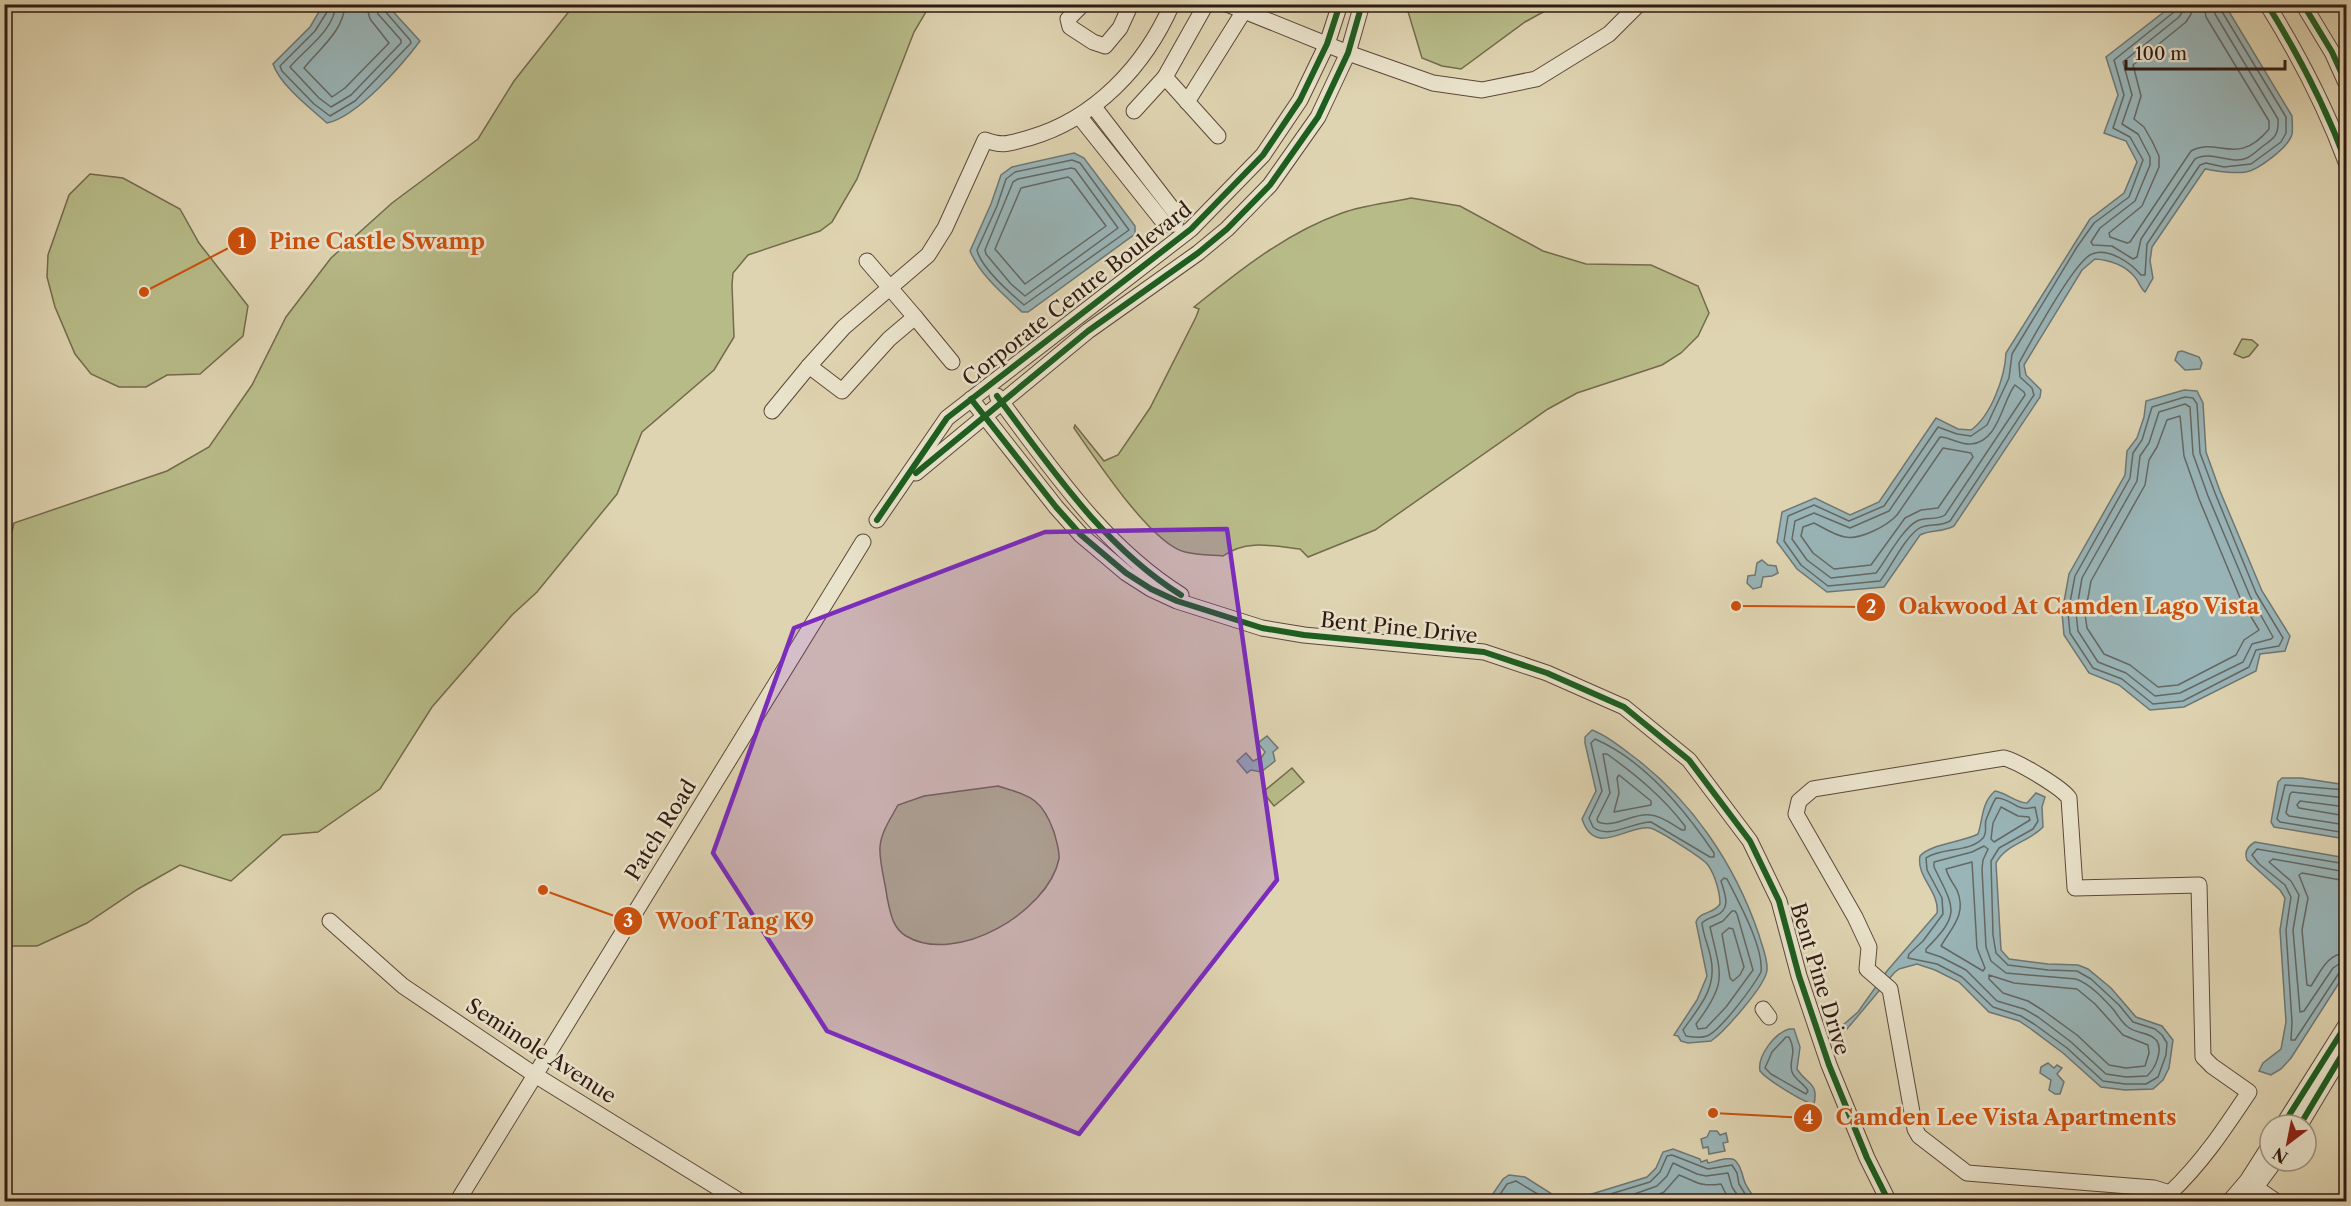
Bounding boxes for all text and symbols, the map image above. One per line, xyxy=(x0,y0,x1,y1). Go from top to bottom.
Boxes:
scale bar xyxy=(2126,33,2285,71)
text: 100 m xyxy=(2135,43,2187,65)
street label: Corporate Centre Boulevard xyxy=(957,196,1196,391)
callout: Pine Castle Swamp xyxy=(227,221,497,261)
text: Pine Castle Swamp xyxy=(269,228,485,255)
text: 1 xyxy=(238,231,246,253)
callout: Oakwood At Camden Lago Vista xyxy=(1856,587,2273,627)
text: Oakwood At Camden Lago Vista xyxy=(1898,593,2260,620)
text: 2 xyxy=(1866,596,1876,618)
street label: Bent Pine Drive xyxy=(1319,607,1479,648)
street label: Patch Road xyxy=(620,775,701,885)
street label: Bent Pine Drive xyxy=(1785,900,1856,1058)
callout: Woof Tang K9 xyxy=(613,901,826,941)
text: Woof Tang K9 xyxy=(655,908,814,935)
text: 3 xyxy=(623,910,633,932)
street label: Seminole Avenue xyxy=(462,993,621,1108)
callout: Camden Lee Vista Apartments xyxy=(1793,1098,2189,1138)
text: Camden Lee Vista Apartments xyxy=(1836,1104,2176,1131)
text: 4 xyxy=(1803,1107,1813,1129)
north arrow xyxy=(2258,1113,2318,1173)
text: N xyxy=(2269,1144,2291,1168)

